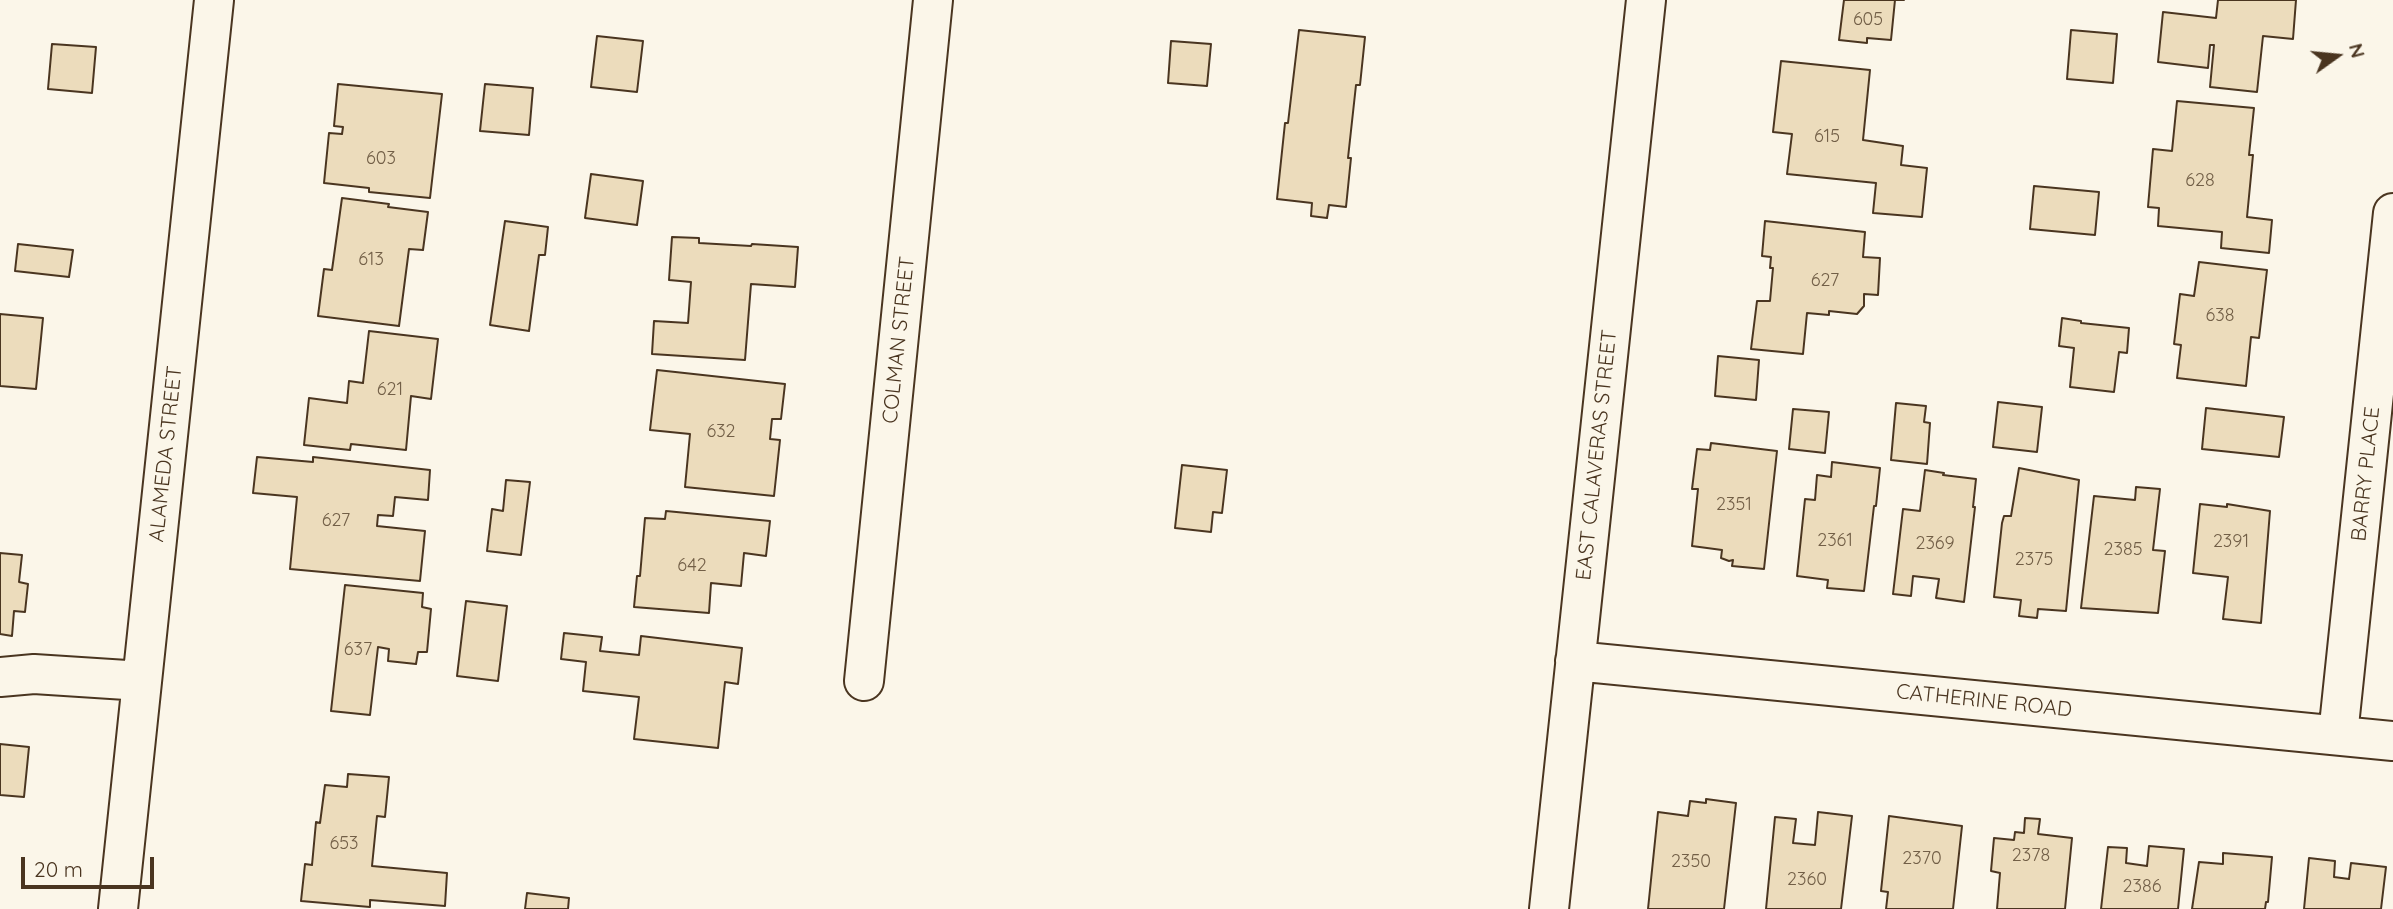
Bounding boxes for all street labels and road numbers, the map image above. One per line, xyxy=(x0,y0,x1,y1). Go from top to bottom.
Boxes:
street label: COLMAN STREET xyxy=(878,255,920,425)
street label: EAST CALAVERAS STREET xyxy=(1571,328,1623,582)
street label: ALAMEDA STREET xyxy=(144,365,188,543)
street label: BARRY PLACE xyxy=(2346,405,2386,543)
street label: CATHERINE ROAD xyxy=(1895,679,2073,723)

